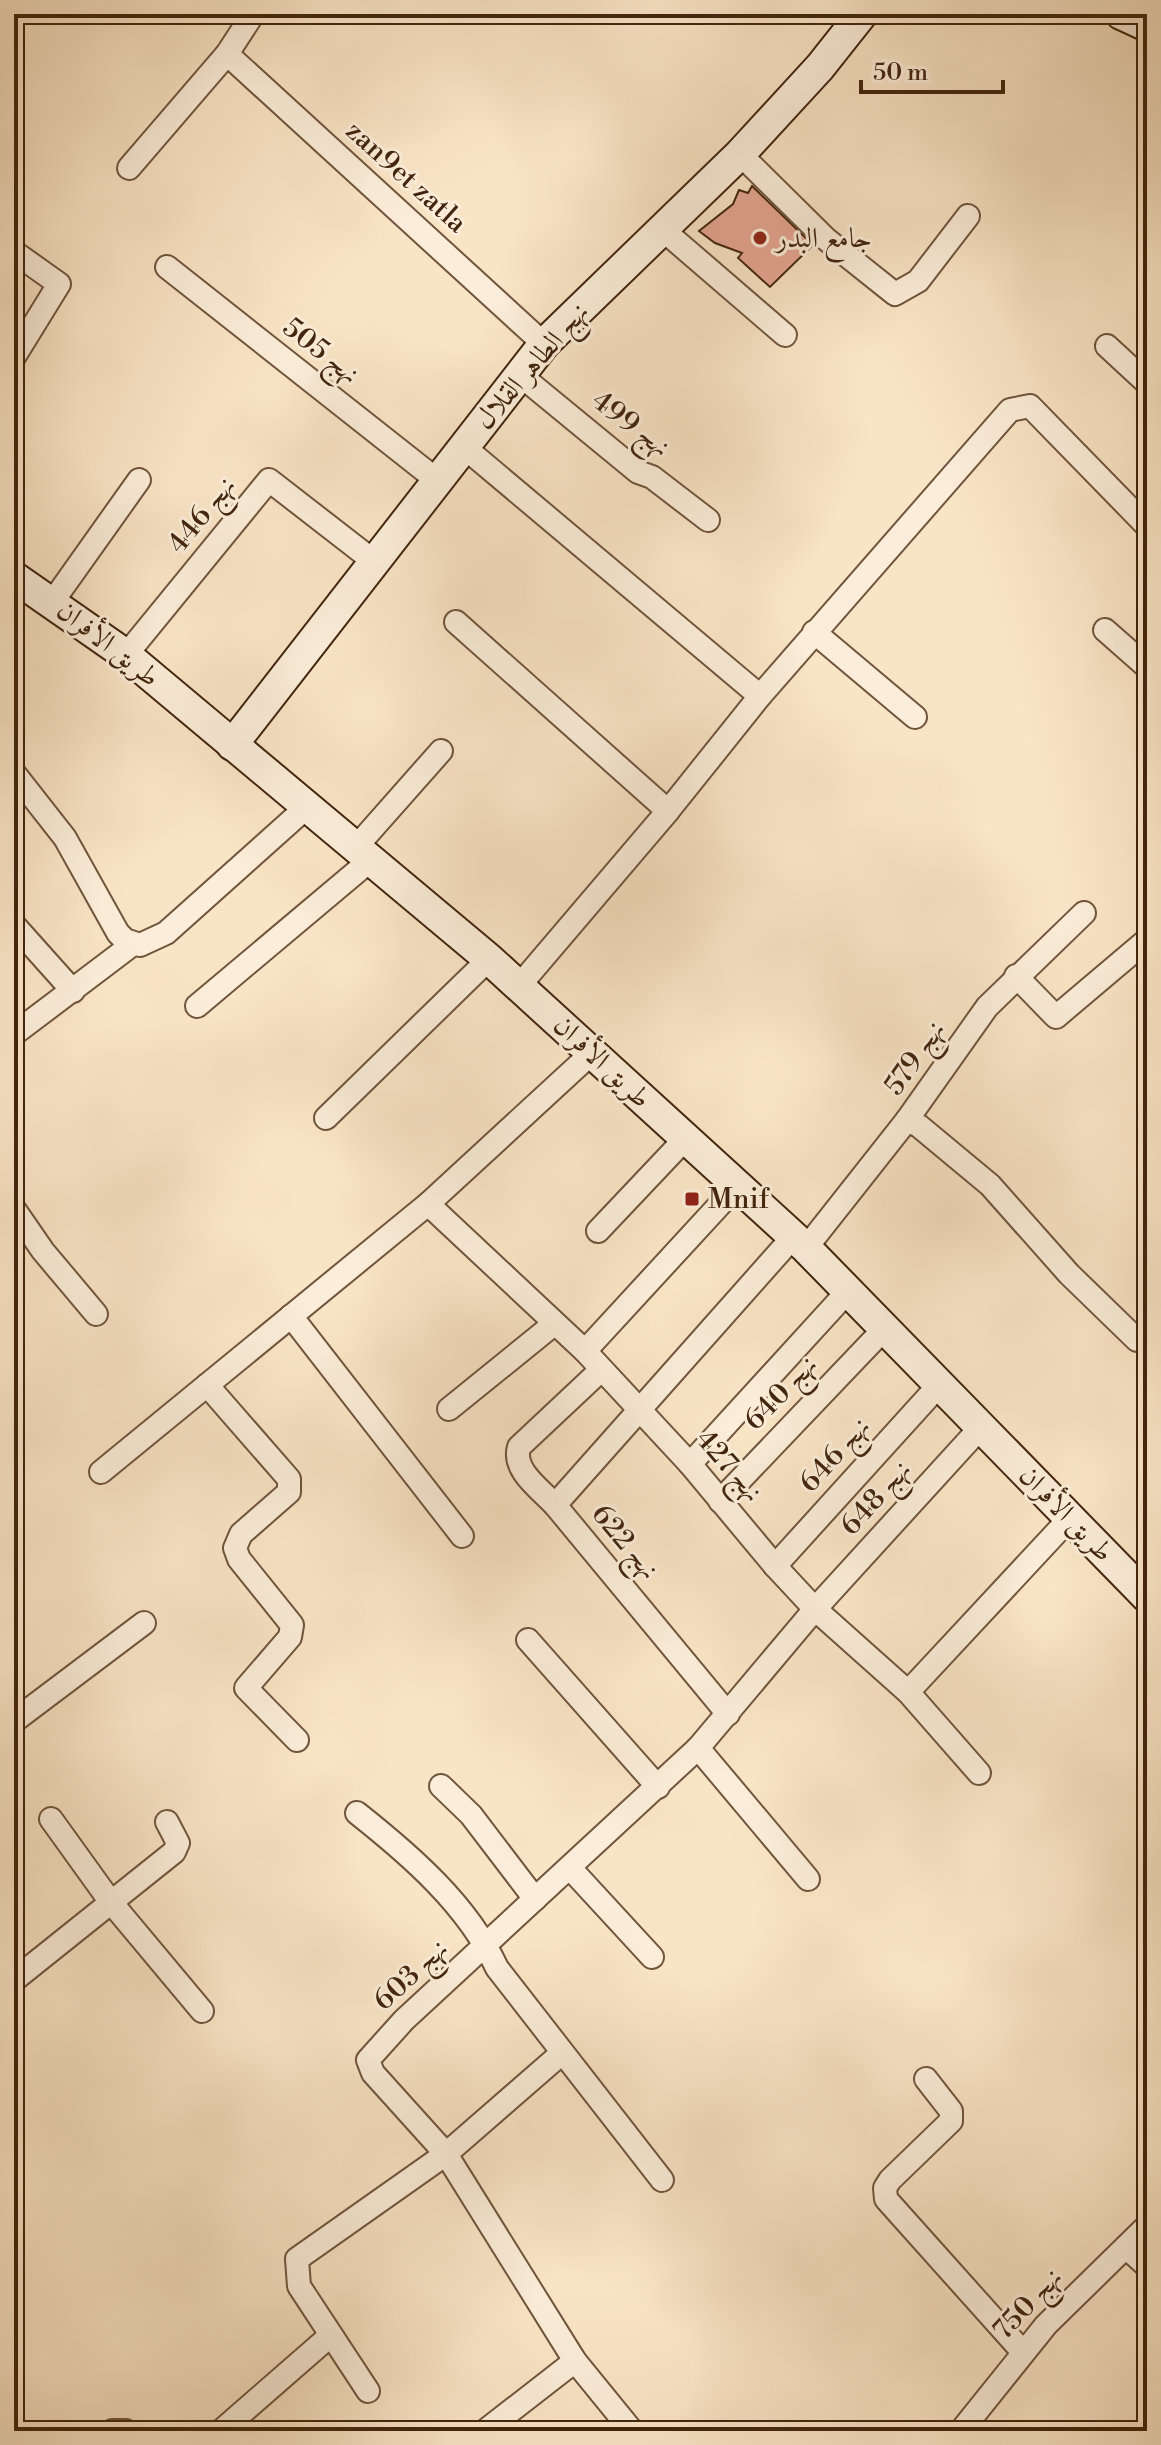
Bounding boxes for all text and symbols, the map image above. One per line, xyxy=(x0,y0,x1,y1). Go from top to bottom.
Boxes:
scale bar xyxy=(861,44,1003,94)
text: 50 m xyxy=(873,58,928,88)
street label: zan9et zatla xyxy=(338,113,475,241)
place label: جامع البدر xyxy=(773,221,872,263)
marker: جامع البدر xyxy=(751,229,769,247)
street label: نهج الطاهر القلال xyxy=(467,295,601,441)
street label: نهج 505 xyxy=(272,310,366,397)
street label: نهج 499 xyxy=(581,383,677,470)
street label: نهج 446 xyxy=(160,469,248,565)
street label: طريق الأفران xyxy=(50,591,168,695)
street label: طريق الأفران xyxy=(546,1006,660,1116)
street label: نهج 579 xyxy=(877,1014,958,1106)
place label: Mnif xyxy=(708,1182,771,1217)
marker: Mnif xyxy=(683,1190,701,1208)
street label: نهج 640 xyxy=(737,1348,830,1442)
street label: نهج 646 xyxy=(792,1410,882,1504)
street label: نهج 427 xyxy=(683,1422,770,1514)
street label: نهج 648 xyxy=(833,1453,924,1547)
street label: طريق الأفران xyxy=(1011,1457,1122,1570)
street label: نهج 622 xyxy=(579,1497,667,1591)
street label: نهج 603 xyxy=(366,1932,460,2023)
street label: نهج 750 xyxy=(986,2261,1075,2352)

